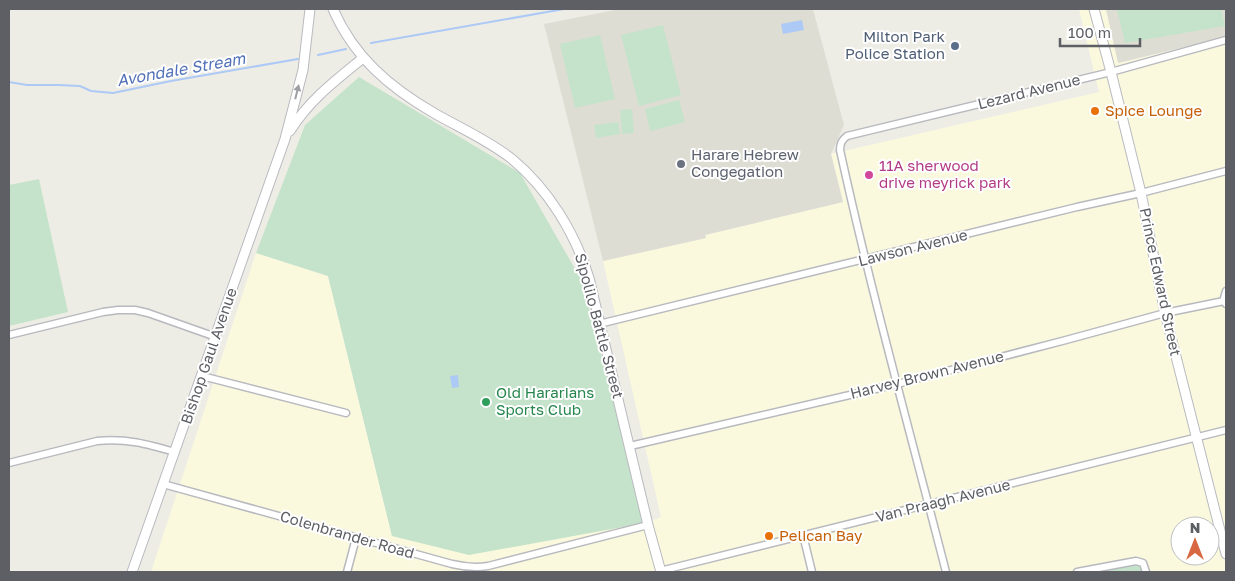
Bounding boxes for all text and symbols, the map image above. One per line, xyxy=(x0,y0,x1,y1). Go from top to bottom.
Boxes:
scale bar xyxy=(1060,15,1140,47)
text: 100 m xyxy=(1068,23,1111,41)
place label: Milton Park Police Station xyxy=(845,27,946,62)
marker: Milton Park Police Station xyxy=(949,40,961,52)
water label: Avondale Stream xyxy=(115,48,247,90)
street label: Lezard Avenue xyxy=(976,70,1082,112)
one-way arrow xyxy=(293,85,301,100)
place label: Spice Lounge xyxy=(1105,101,1202,119)
marker: Spice Lounge xyxy=(1089,105,1101,117)
place label: Harare Hebrew Congegation xyxy=(691,145,799,180)
place label: 11A sherwood drive meyrick park xyxy=(879,156,1012,191)
marker: Harare Hebrew Congegation xyxy=(675,158,687,170)
marker: 11A sherwood drive meyrick park xyxy=(863,169,875,181)
street label: Prince Edward Street xyxy=(1136,206,1185,358)
street label: Lawson Avenue xyxy=(856,225,970,269)
street label: Sipolilo Battle Street xyxy=(572,251,628,400)
street label: Bishop Gaul Avenue xyxy=(176,285,240,426)
street label: Harvey Brown Avenue xyxy=(848,346,1006,402)
place label: Old Hararians Sports Club xyxy=(496,383,594,418)
marker: Old Hararians Sports Club xyxy=(480,396,492,408)
street label: Van Praagh Avenue xyxy=(874,475,1012,525)
street label: Colenbrander Road xyxy=(278,506,416,562)
north arrow xyxy=(1170,516,1220,566)
text: N xyxy=(1190,519,1200,536)
place label: Pelican Bay xyxy=(779,526,863,544)
marker: Pelican Bay xyxy=(763,530,775,542)

